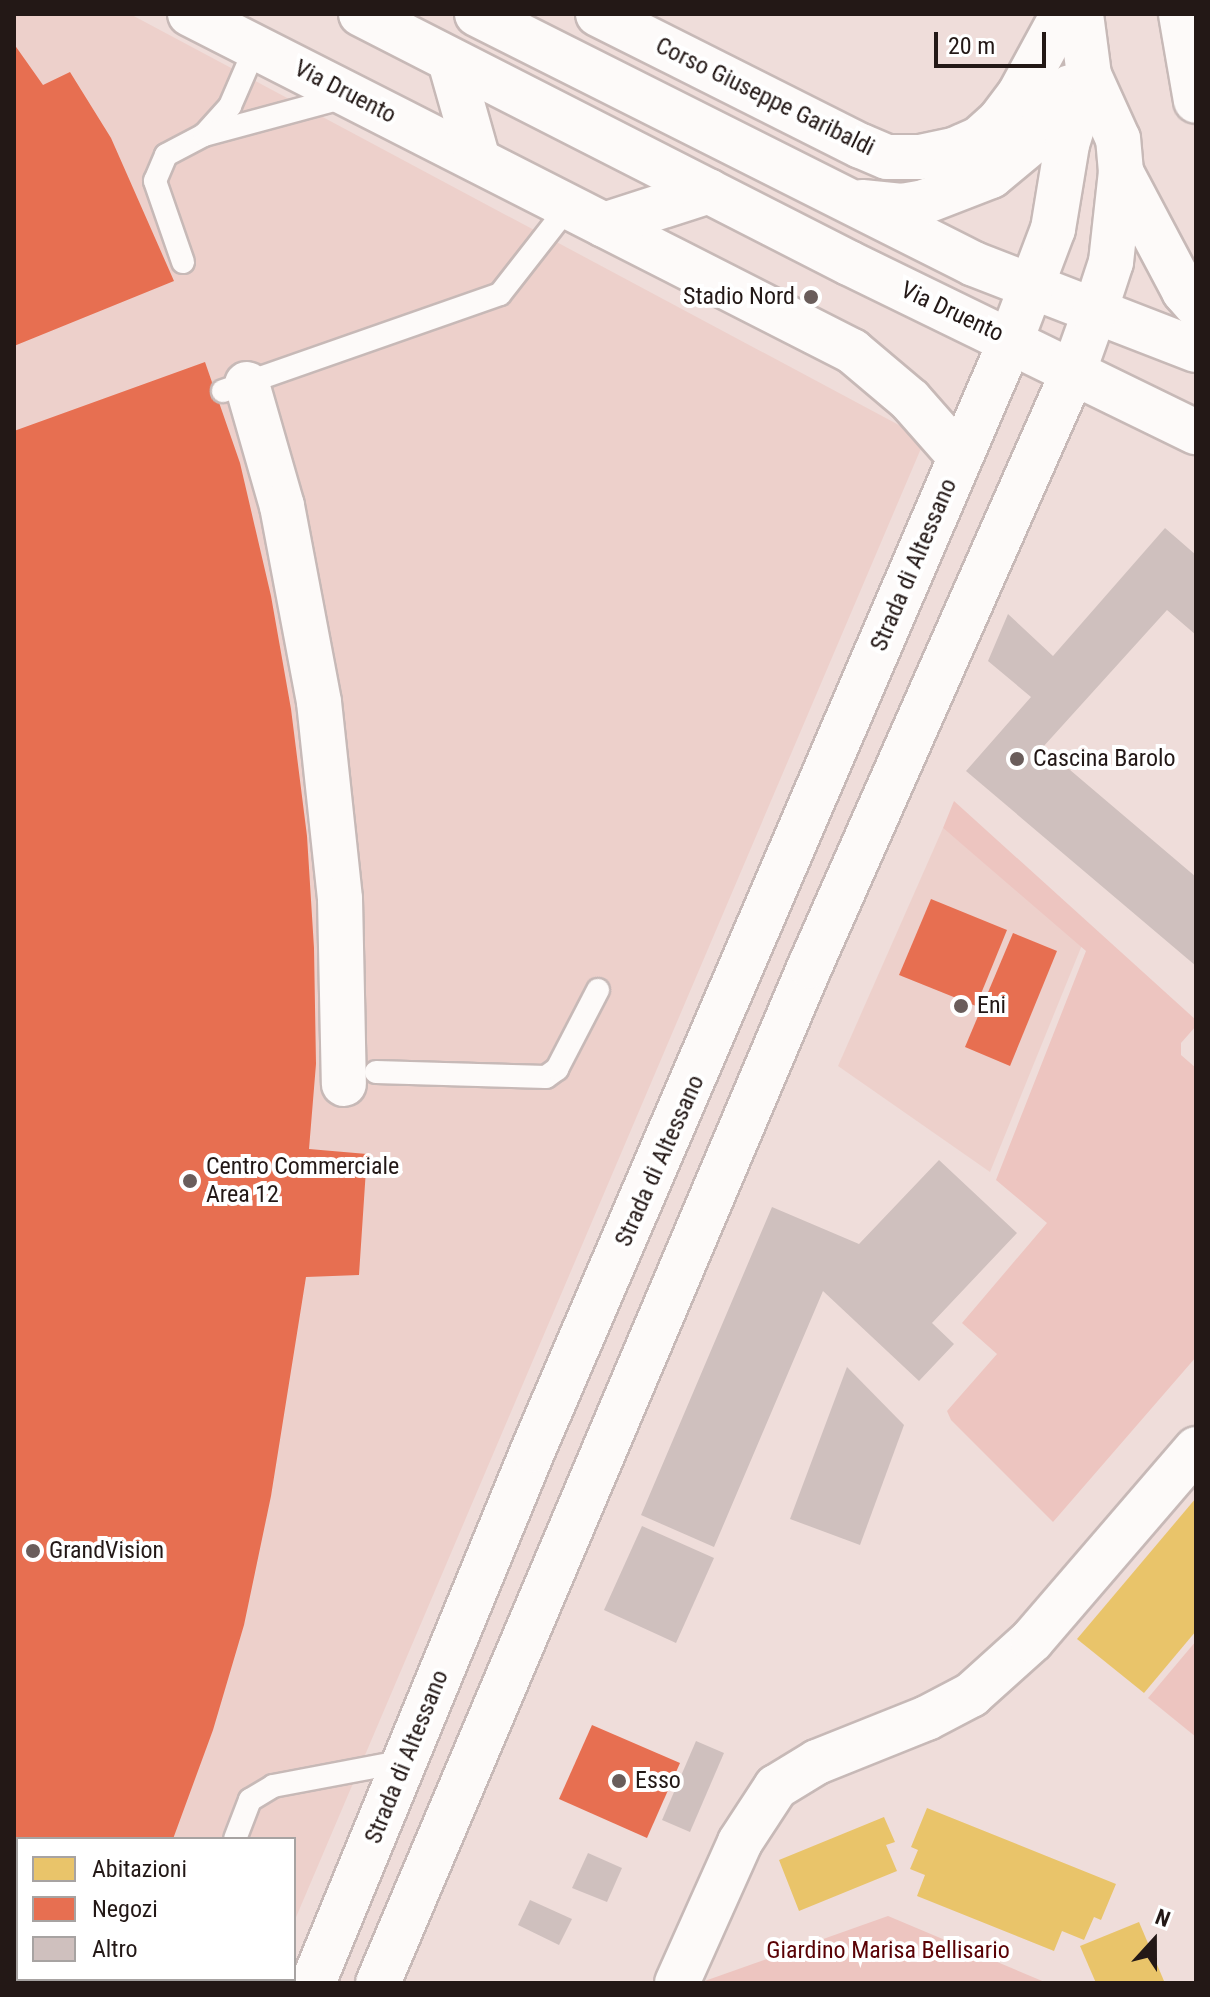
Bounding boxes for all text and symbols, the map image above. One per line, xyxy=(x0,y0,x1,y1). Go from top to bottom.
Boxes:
scale bar xyxy=(938,16,1050,66)
street label: Corso Giuseppe Garibaldi xyxy=(651,31,879,163)
text: 20 m xyxy=(948,32,995,60)
street label: Via Druento xyxy=(289,54,401,130)
street label: Via Druento xyxy=(896,276,1008,348)
place label: Stadio Nord xyxy=(683,283,795,311)
marker: Stadio Nord xyxy=(802,288,820,306)
street label: Strada di Altessano xyxy=(865,474,963,656)
place label: Cascina Barolo xyxy=(1033,745,1176,773)
marker: Cascina Barolo xyxy=(1008,750,1026,768)
place label: Eni xyxy=(977,992,1006,1020)
marker: Eni xyxy=(952,997,970,1015)
street label: Strada di Altessano xyxy=(609,1071,711,1251)
place label: Centro Commerciale Area 12 xyxy=(206,1153,399,1209)
marker: Centro Commerciale Area 12 xyxy=(181,1172,199,1190)
place label: GrandVision xyxy=(49,1537,164,1565)
marker: GrandVision xyxy=(24,1542,42,1560)
street label: Strada di Altessano xyxy=(359,1666,455,1848)
place label: Esso xyxy=(635,1767,681,1795)
marker: Esso xyxy=(610,1772,628,1790)
legend xyxy=(16,1837,296,1981)
text: Abitazioni xyxy=(92,1855,187,1883)
text: Negozi xyxy=(92,1895,158,1923)
north arrow xyxy=(1114,1901,1194,1981)
text: N xyxy=(1152,1904,1174,1932)
text: Altro xyxy=(92,1935,138,1963)
park label: Giardino Marisa Bellisario xyxy=(766,1937,1010,1965)

